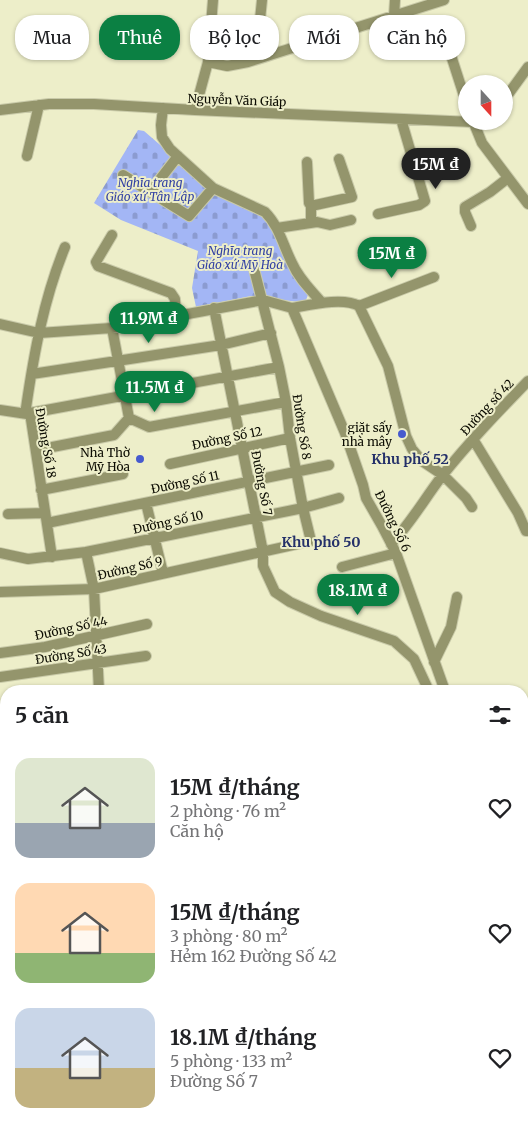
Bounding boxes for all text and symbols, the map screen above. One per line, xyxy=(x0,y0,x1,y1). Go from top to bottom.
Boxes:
chip: Mua xyxy=(15,15,89,60)
chip: Thuê xyxy=(99,15,180,60)
chip: Bộ lọc xyxy=(190,15,279,60)
chip: Mới xyxy=(289,15,359,60)
chip: Căn hộ xyxy=(369,15,465,60)
north arrow xyxy=(458,75,512,130)
map controls xyxy=(458,75,513,130)
street label: Nguyễn Văn Giáp xyxy=(187,91,287,109)
pin: 15M ₫ xyxy=(401,148,471,190)
text: 15M ₫ xyxy=(413,154,459,174)
park label: Nghĩa trang Giáo xứ Tân Lập xyxy=(106,175,194,204)
pin: 15M ₫ xyxy=(357,236,427,279)
park label: Nghĩa trang Giáo xứ Mỹ Hoà xyxy=(197,243,283,272)
text: 15M ₫ xyxy=(369,243,415,263)
pin: 11.9M ₫ xyxy=(103,302,195,344)
text: 11.9M ₫ xyxy=(120,308,178,328)
pin: 11.5M ₫ xyxy=(109,370,201,413)
street label: Đường số 42 xyxy=(457,376,517,438)
text: 11.5M ₫ xyxy=(126,377,184,397)
street label: Đường Số 8 xyxy=(289,393,315,461)
street label: Đường Số 18 xyxy=(32,407,60,479)
place label: giặt sấy nhà mây xyxy=(342,420,392,449)
street label: Đường Số 12 xyxy=(191,423,263,453)
marker: giặt sấy nhà mây xyxy=(396,428,408,440)
place label: Nhà Thờ Mỹ Hòa xyxy=(80,445,131,474)
street label: Đường Số 7 xyxy=(248,449,276,517)
district label: Khu phố 52 xyxy=(371,450,449,468)
marker: Nhà Thờ Mỹ Hòa xyxy=(134,453,146,465)
street label: Đường Số 11 xyxy=(149,467,221,497)
street label: Đường Số 6 xyxy=(372,488,414,554)
street label: Đường Số 10 xyxy=(131,507,205,537)
district label: Khu phố 50 xyxy=(282,533,360,551)
street label: Đường Số 9 xyxy=(96,553,164,583)
pin: 18.1M ₫ xyxy=(312,574,404,616)
text: 18.1M ₫ xyxy=(328,580,388,600)
street label: Đường Số 44 xyxy=(33,613,109,643)
street label: Đường Số 43 xyxy=(34,641,108,667)
icon: filters xyxy=(486,701,514,729)
text: 5 căn xyxy=(15,702,69,729)
text: 15M ₫/tháng xyxy=(170,774,300,801)
icon: home xyxy=(55,778,115,838)
icon: heart xyxy=(486,794,514,822)
text: 2 phòng · 76 m² xyxy=(170,801,286,821)
text: Căn hộ xyxy=(170,821,223,841)
text: 15M ₫/tháng xyxy=(170,899,300,926)
icon: home xyxy=(55,903,115,963)
icon: heart xyxy=(486,919,514,947)
text: 3 phòng · 80 m² xyxy=(170,926,287,946)
text: Hẻm 162 Đường Số 42 xyxy=(170,946,337,966)
text: 18.1M ₫/tháng xyxy=(170,1024,316,1051)
icon: home xyxy=(55,1028,115,1088)
icon: heart xyxy=(486,1044,514,1072)
text: 5 phòng · 133 m² xyxy=(170,1051,292,1071)
text: Đường Số 7 xyxy=(170,1071,258,1091)

